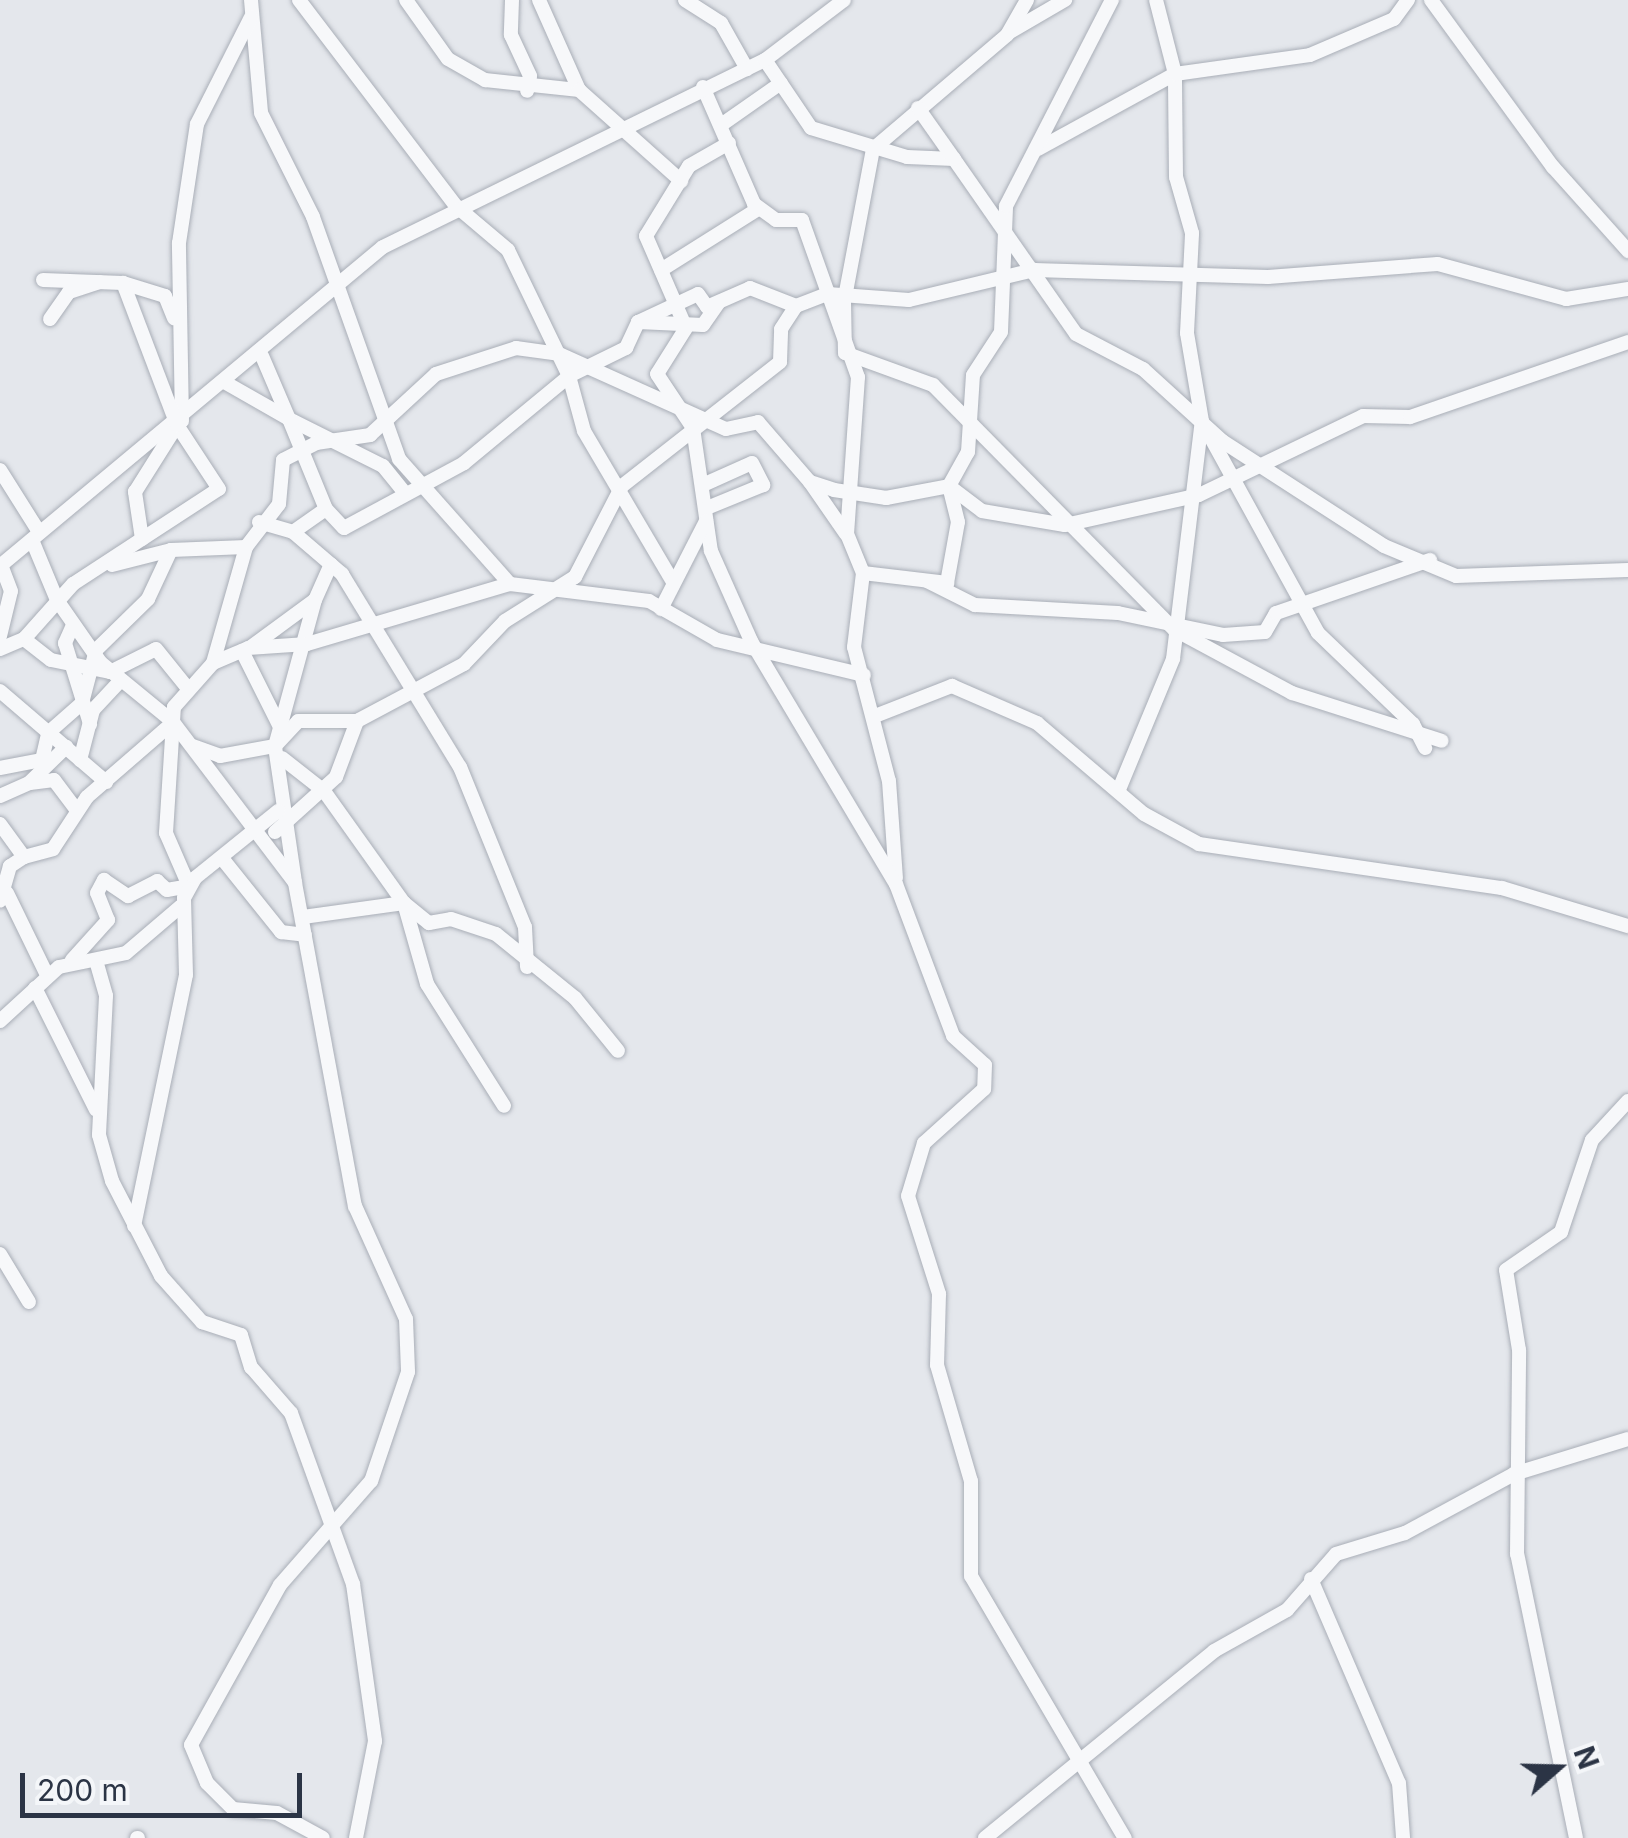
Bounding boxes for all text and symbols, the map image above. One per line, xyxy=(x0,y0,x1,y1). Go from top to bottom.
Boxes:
north arrow xyxy=(1508,1718,1608,1818)
text: N xyxy=(1567,1742,1606,1774)
scale bar xyxy=(25,1753,308,1815)
text: 200 m xyxy=(37,1772,128,1808)

